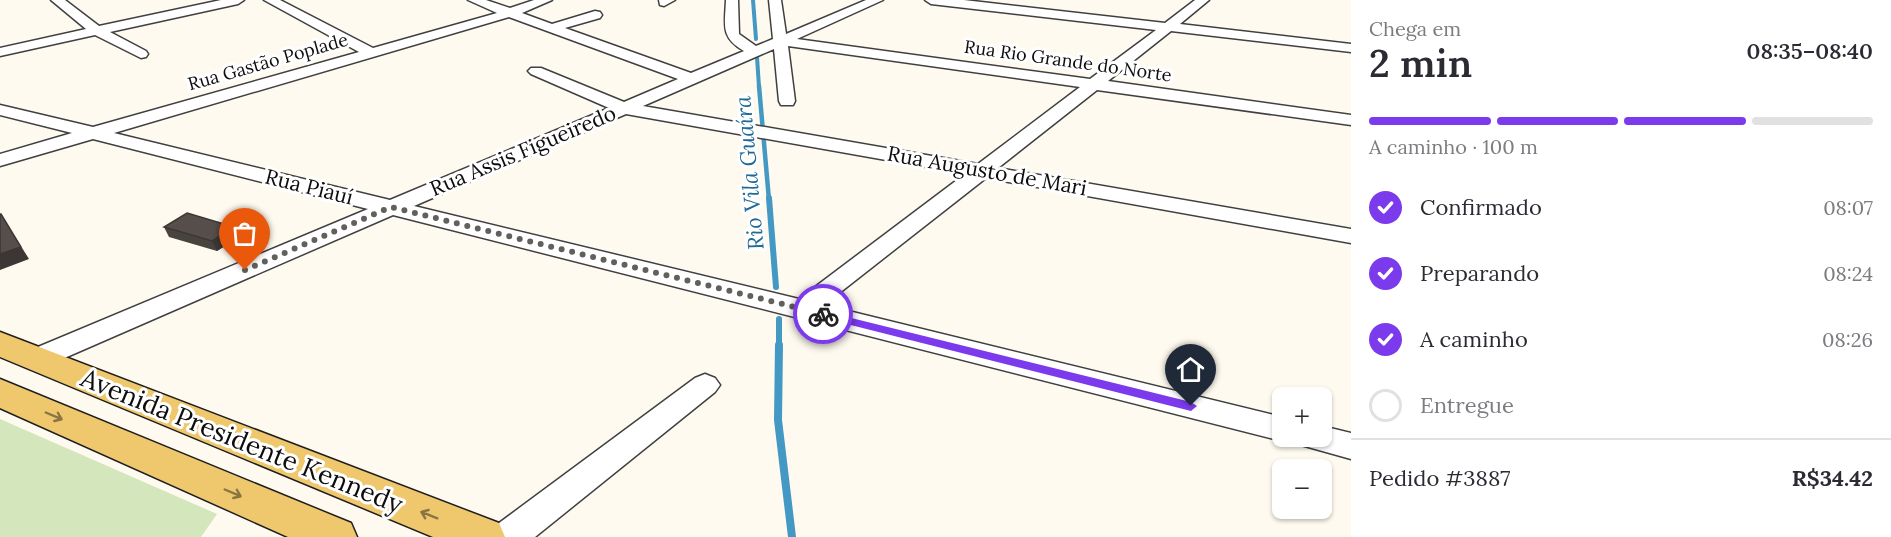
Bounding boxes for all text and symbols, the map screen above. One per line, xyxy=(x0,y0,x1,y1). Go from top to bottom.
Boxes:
text: Chega em xyxy=(1369,16,1461,41)
street label: Rua Gastão Poplade xyxy=(185,28,351,95)
street label: Rua Rio Grande do Norte xyxy=(963,35,1174,86)
text: 08:35–08:40 xyxy=(1747,37,1873,65)
text: 2 min xyxy=(1369,38,1472,88)
water label: Rio Vila Guaíra xyxy=(728,94,770,251)
street label: Rua Assis Figueiredo xyxy=(426,99,620,202)
text: A caminho · 100 m xyxy=(1369,134,1538,159)
street label: Rua Augusto de Mari xyxy=(885,140,1089,201)
street label: Rua Piauí xyxy=(262,163,356,211)
icon: check xyxy=(1369,191,1402,224)
text: Confirmado xyxy=(1420,193,1542,221)
text: 08:07 xyxy=(1823,195,1873,220)
pin xyxy=(219,208,270,270)
icon: bag xyxy=(228,217,261,250)
icon: check xyxy=(1369,257,1402,290)
text: Preparando xyxy=(1420,259,1539,287)
text: 08:24 xyxy=(1823,261,1873,286)
courier xyxy=(793,284,853,344)
icon: bike xyxy=(807,298,840,331)
icon: check xyxy=(1369,323,1402,356)
text: A caminho xyxy=(1420,325,1528,353)
text: 08:26 xyxy=(1822,327,1873,352)
pin xyxy=(1165,344,1216,406)
icon: home xyxy=(1174,353,1207,386)
street label: Avenida Presidente Kennedy xyxy=(75,360,408,520)
map controls xyxy=(1272,387,1332,519)
button: + xyxy=(1272,387,1332,447)
text: Entregue xyxy=(1420,391,1514,419)
one-way arrow xyxy=(44,411,62,422)
button: − xyxy=(1272,459,1332,519)
text: Pedido #3887 xyxy=(1369,464,1510,492)
text: R$34.42 xyxy=(1792,464,1873,492)
one-way arrow xyxy=(223,488,242,499)
one-way arrow xyxy=(420,509,439,520)

